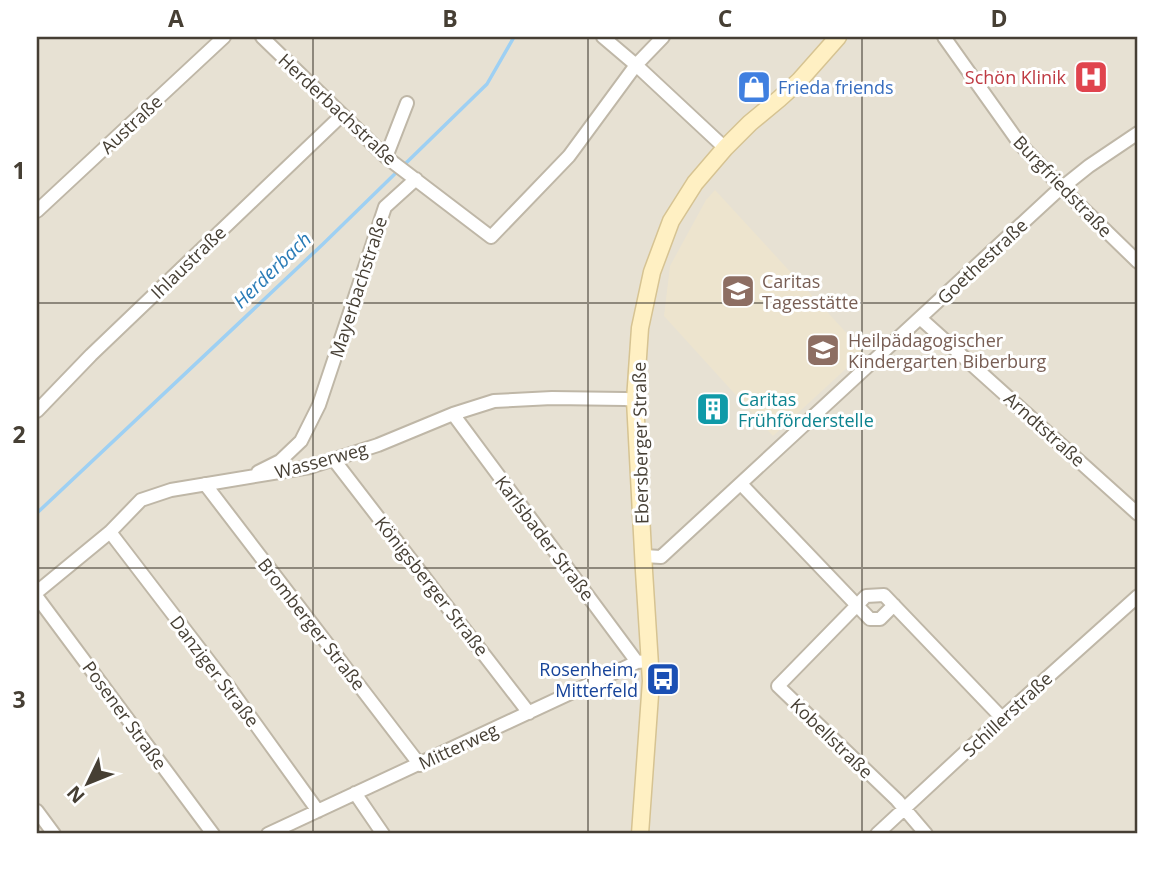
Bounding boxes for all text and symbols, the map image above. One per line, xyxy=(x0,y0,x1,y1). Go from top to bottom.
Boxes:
text: A xyxy=(168,2,184,34)
text: B xyxy=(442,2,458,34)
text: C xyxy=(718,2,732,34)
text: D xyxy=(990,2,1008,34)
street label: Herderbachstraße xyxy=(274,48,402,170)
hospital icon: Schön Klinik xyxy=(1072,58,1110,96)
place label: Schön Klinik xyxy=(965,65,1067,89)
shop icon: Frieda friends xyxy=(735,68,773,106)
place label: Frieda friends xyxy=(778,75,894,99)
street label: Austraße xyxy=(95,89,167,159)
street label: Burgfriedstraße xyxy=(1008,130,1118,242)
text: 1 xyxy=(12,154,26,186)
street label: Mayerbachstraße xyxy=(324,213,392,361)
street label: Goethestraße xyxy=(932,213,1032,309)
street label: Ihlaustraße xyxy=(145,220,231,304)
water label: Herderbach xyxy=(227,226,317,314)
place label: Caritas Tagesstätte xyxy=(762,269,858,314)
school or university icon: Caritas Tagesstätte xyxy=(719,272,757,310)
place label: Heilpädagogischer Kindergarten Biberburg xyxy=(848,328,1047,373)
school or university icon: Heilpädagogischer Kindergarten Biberburg xyxy=(804,331,842,369)
street label: Ebersberger Straße xyxy=(627,362,653,524)
street label: Arndtstraße xyxy=(999,386,1091,472)
place label: Caritas Frühförderstelle xyxy=(738,387,874,432)
building icon: Caritas Frühförderstelle xyxy=(694,390,732,428)
text: 2 xyxy=(12,418,26,450)
street label: Wasserweg xyxy=(272,436,370,484)
street label: Karlsbader Straße xyxy=(490,471,600,605)
street label: Königsberger Straße xyxy=(370,511,494,661)
street label: Bromberger Straße xyxy=(253,553,371,695)
street label: Danziger Straße xyxy=(165,610,265,732)
street label: Posener Straße xyxy=(78,656,172,774)
place label: Rosenheim, Mitterfeld xyxy=(539,657,638,702)
bus stop icon: Rosenheim, Mitterfeld xyxy=(644,660,682,698)
street label: Schillerstraße xyxy=(957,666,1057,762)
text: 3 xyxy=(12,683,26,715)
street label: Kobellstraße xyxy=(786,693,878,783)
street label: Mitterweg xyxy=(414,717,502,775)
north arrow xyxy=(52,748,122,818)
text: N xyxy=(61,780,90,809)

